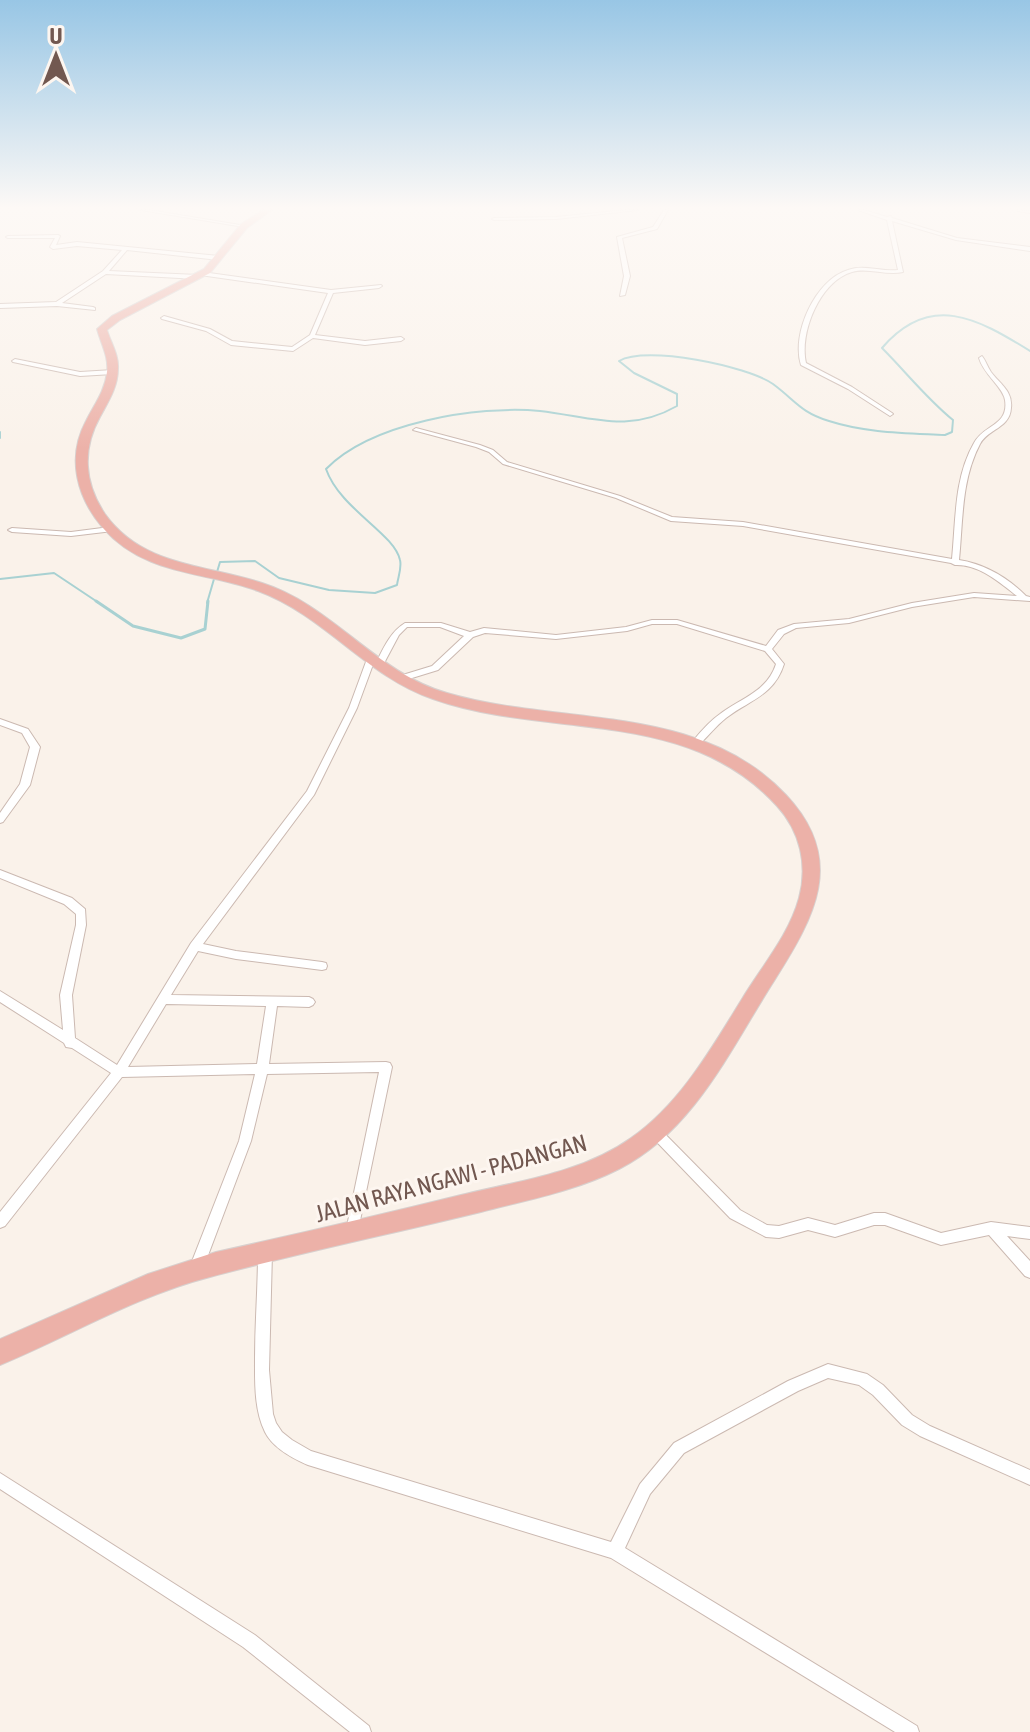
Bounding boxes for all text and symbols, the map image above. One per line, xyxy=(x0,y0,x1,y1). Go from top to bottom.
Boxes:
north arrow xyxy=(16,16,96,96)
text: U xyxy=(50,23,62,49)
street label: JALAN RAYA NGAWI - PADANGAN xyxy=(312,1129,590,1227)

